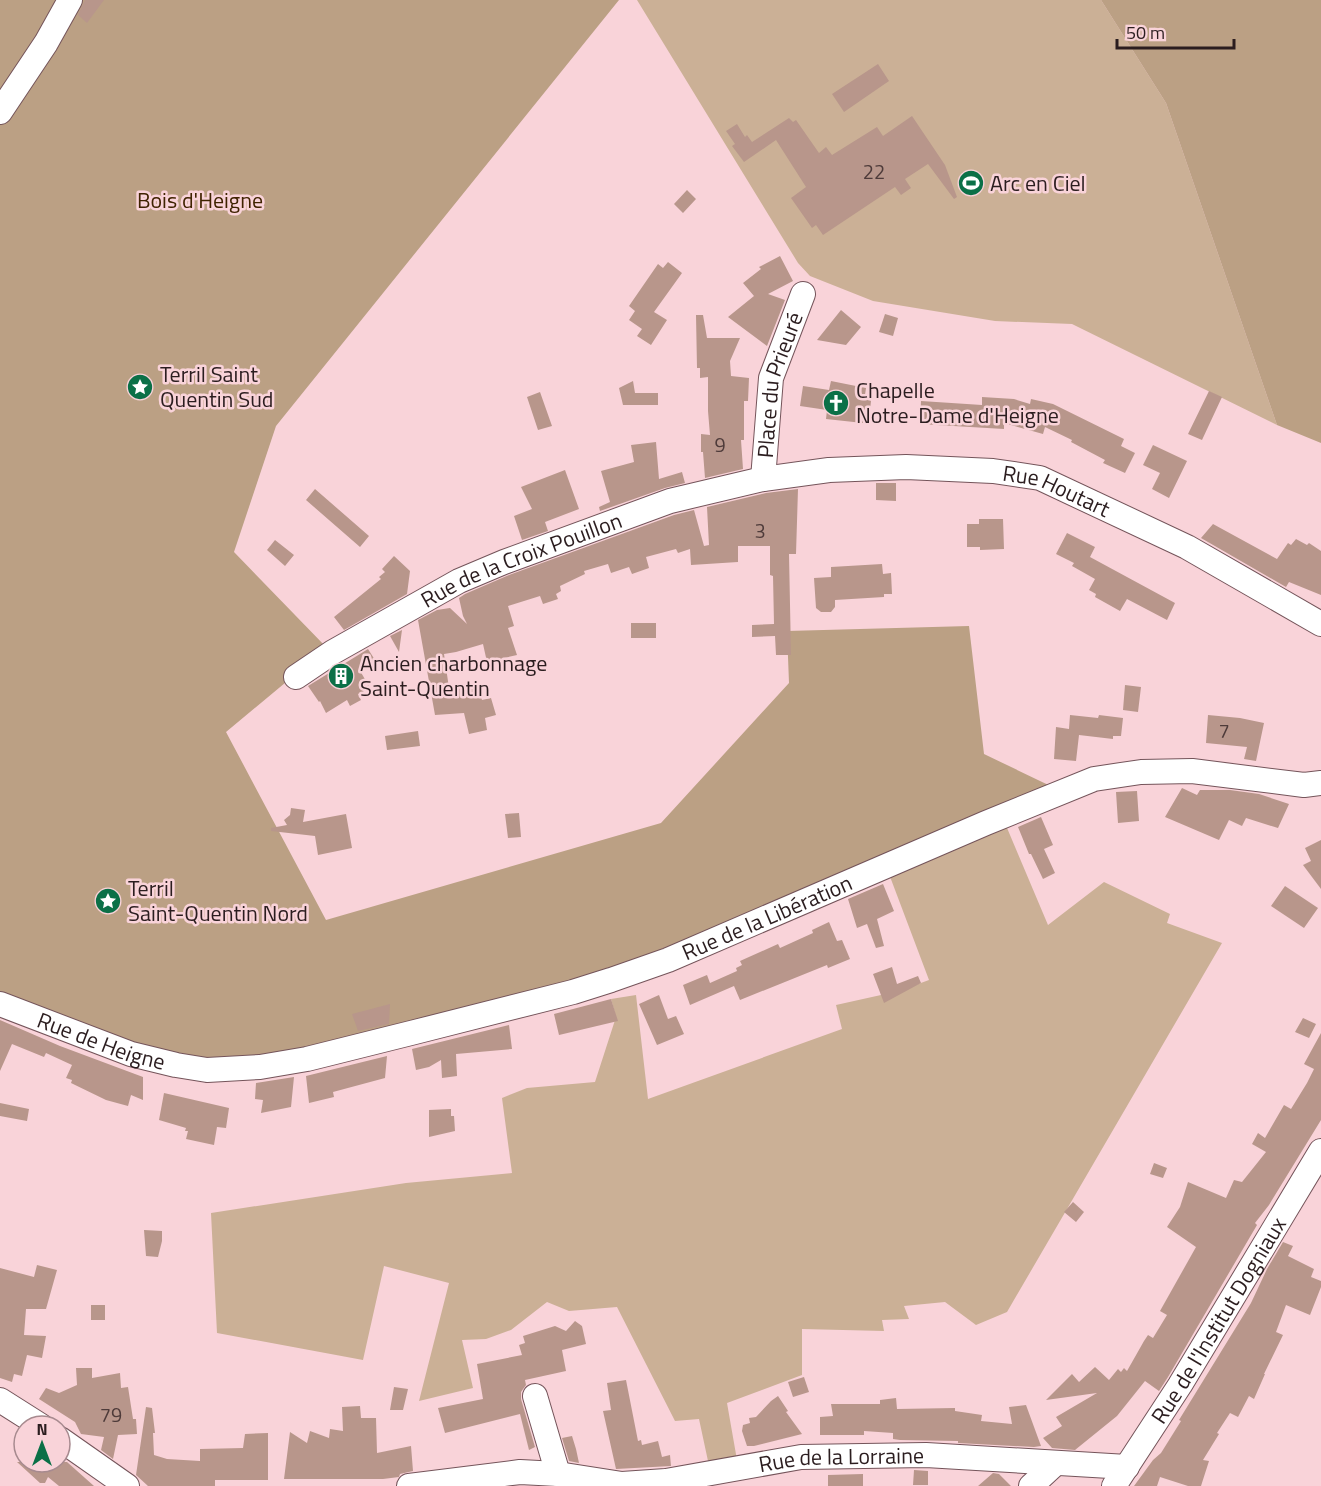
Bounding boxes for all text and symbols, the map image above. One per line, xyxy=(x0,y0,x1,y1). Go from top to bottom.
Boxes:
scale bar xyxy=(1117,12,1234,50)
text: 50 m xyxy=(1126,19,1165,46)
house number: 22 xyxy=(863,156,885,187)
place label: Arc en Ciel xyxy=(990,166,1086,200)
sports icon: Arc en Ciel xyxy=(956,168,986,198)
park label: Bois d'Heigne xyxy=(137,183,263,217)
street label: Place du Prieuré xyxy=(748,307,812,459)
place label: Terril Saint Quentin Sud xyxy=(160,357,274,416)
place icon: Terril Saint Quentin Sud xyxy=(125,372,155,402)
place label: Chapelle Notre-Dame d'Heigne xyxy=(856,373,1059,432)
church icon: Chapelle Notre-Dame d'Heigne xyxy=(821,388,851,418)
house number: 9 xyxy=(714,429,726,460)
street label: Rue Houtart xyxy=(1000,456,1116,526)
street label: Rue de la Croix Pouillon xyxy=(414,503,627,616)
house number: 3 xyxy=(754,515,766,546)
place label: Ancien charbonnage Saint-Quentin xyxy=(360,646,547,705)
building icon: Ancien charbonnage Saint-Quentin xyxy=(326,661,356,691)
house number: 7 xyxy=(1218,715,1230,746)
street label: Rue de la Libération xyxy=(676,866,857,969)
place label: Terril Saint-Quentin Nord xyxy=(128,871,308,930)
place icon: Terril Saint-Quentin Nord xyxy=(93,886,123,916)
street label: Rue de Heigne xyxy=(32,1003,169,1079)
street label: Rue de l'Institut Dogniaux xyxy=(1142,1210,1295,1430)
house number: 79 xyxy=(100,1399,122,1430)
north arrow xyxy=(12,1414,72,1474)
text: N xyxy=(36,1417,48,1441)
street label: Rue de la Lorraine xyxy=(756,1438,924,1481)

